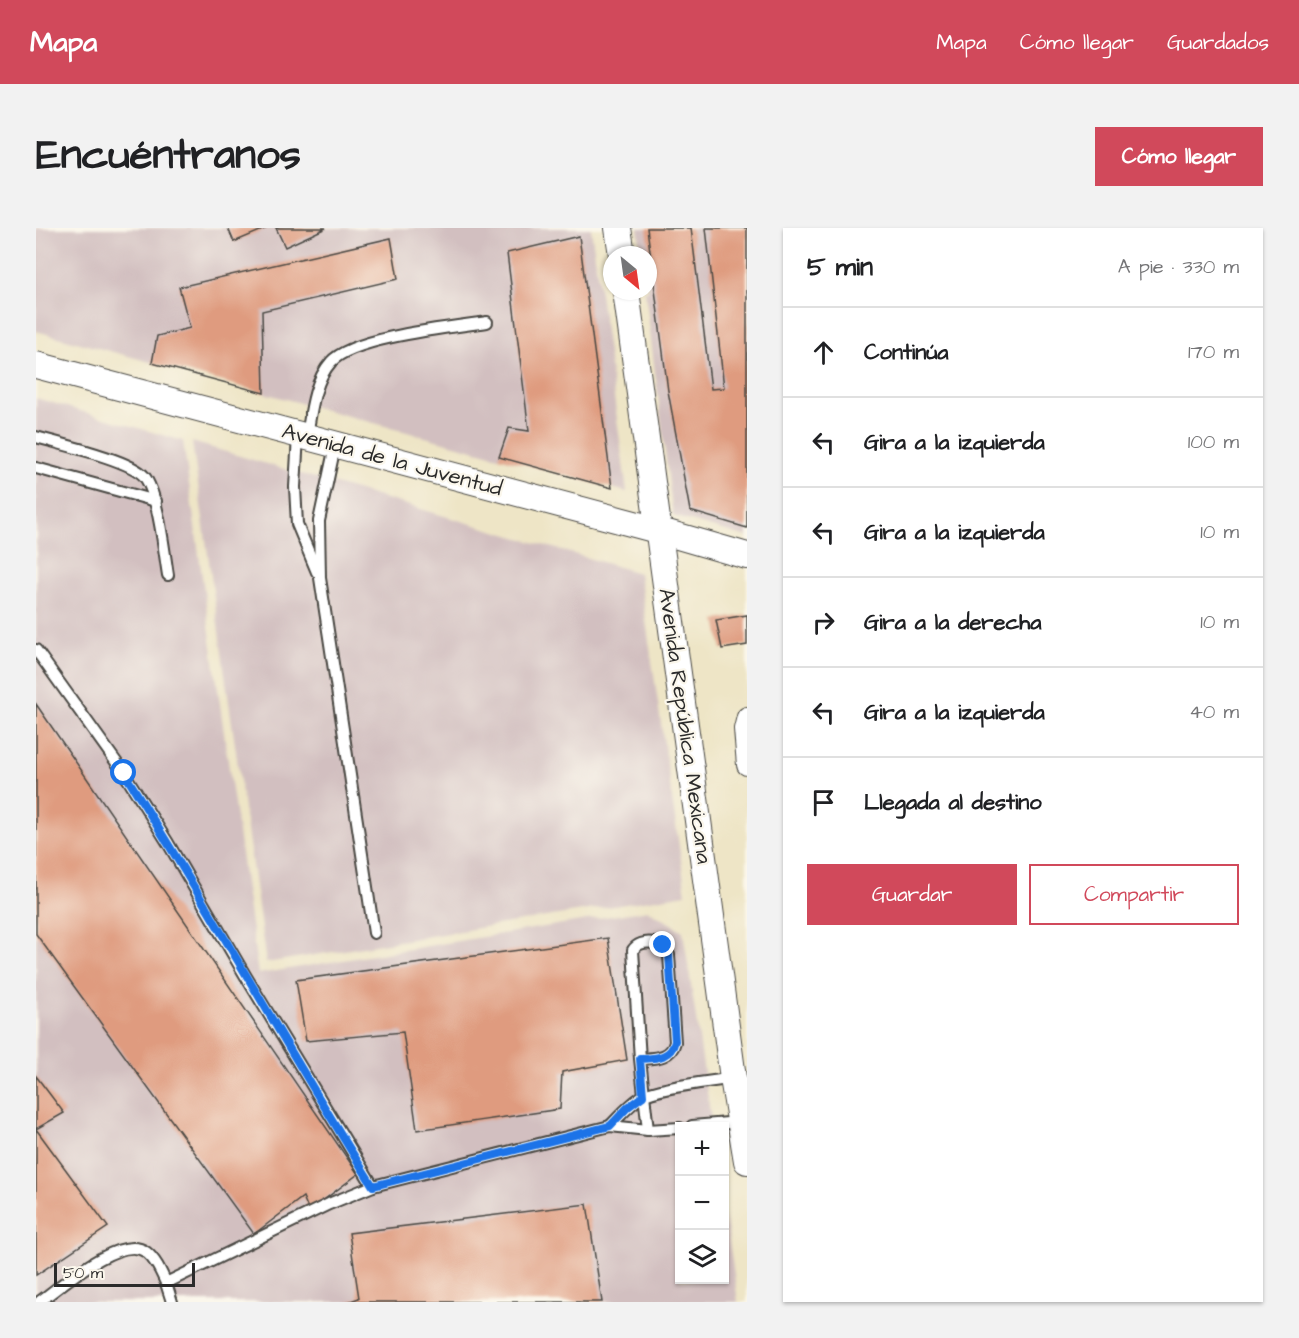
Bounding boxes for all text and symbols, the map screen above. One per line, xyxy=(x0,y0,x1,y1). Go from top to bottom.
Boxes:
text: Mapa xyxy=(30,23,97,62)
text: Mapa xyxy=(936,28,987,57)
text: Cómo llegar xyxy=(1020,28,1134,57)
text: Guardados xyxy=(1167,28,1269,57)
text: Encuéntranos xyxy=(36,127,301,185)
button: Cómo llegar xyxy=(1095,127,1263,186)
north arrow xyxy=(603,246,657,300)
text: 5 min xyxy=(807,249,873,285)
text: A pie · 330 m xyxy=(1118,253,1239,281)
icon: ahead xyxy=(807,336,840,369)
text: Continúa xyxy=(864,337,949,368)
text: 170 m xyxy=(1188,338,1239,366)
street label: Avenida de la Juventud xyxy=(278,416,506,504)
icon: left xyxy=(807,426,840,459)
text: Gira a la izquierda xyxy=(864,427,1045,458)
text: 100 m xyxy=(1188,428,1239,456)
icon: left xyxy=(807,516,840,549)
text: Gira a la izquierda xyxy=(864,517,1045,548)
text: 10 m xyxy=(1200,518,1239,546)
street label: Avenida República Mexicana xyxy=(650,586,720,866)
icon: right xyxy=(807,606,840,639)
text: Gira a la derecha xyxy=(864,607,1041,638)
text: 10 m xyxy=(1200,608,1239,636)
icon: left xyxy=(807,696,840,729)
text: Gira a la izquierda xyxy=(864,697,1045,728)
text: 40 m xyxy=(1189,698,1239,726)
route start xyxy=(110,759,136,785)
icon: arrive xyxy=(807,786,840,819)
text: Llegada al destino xyxy=(864,787,1042,818)
button: Guardar xyxy=(807,864,1017,925)
button: Compartir xyxy=(1029,864,1239,925)
route end xyxy=(649,931,675,957)
map controls xyxy=(675,1122,729,1284)
button: + xyxy=(675,1122,729,1176)
button: − xyxy=(675,1176,729,1230)
button: layers xyxy=(675,1230,729,1284)
scale bar xyxy=(54,1260,195,1288)
text: 50 m xyxy=(63,1262,103,1284)

